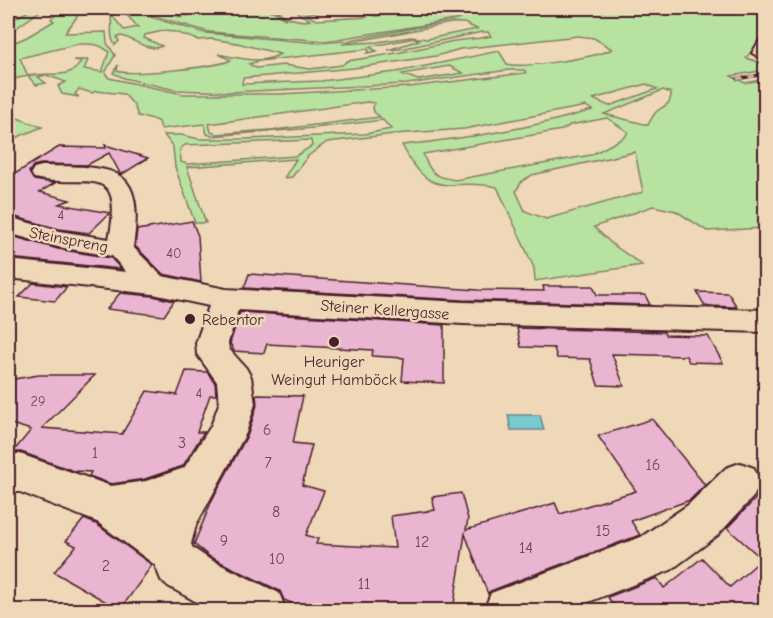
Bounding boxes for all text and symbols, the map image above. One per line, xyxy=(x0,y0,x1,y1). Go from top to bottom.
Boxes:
house number: 4 xyxy=(58,207,65,224)
street label: Steinspreng xyxy=(28,224,110,256)
house number: 40 xyxy=(166,245,182,262)
street label: Steiner Kellergasse xyxy=(320,297,450,323)
place label: Rebentor xyxy=(202,311,264,329)
marker: Rebentor xyxy=(183,312,197,326)
marker: Heuriger Weingut Hamböck xyxy=(327,335,341,349)
place label: Heuriger Weingut Hamböck xyxy=(271,353,397,389)
house number: 4 xyxy=(196,385,203,402)
house number: 29 xyxy=(31,393,45,410)
house number: 6 xyxy=(263,421,271,439)
house number: 3 xyxy=(178,434,186,452)
house number: 1 xyxy=(92,444,98,462)
house number: 7 xyxy=(264,454,272,472)
house number: 16 xyxy=(645,456,661,474)
house number: 8 xyxy=(272,503,280,521)
house number: 15 xyxy=(595,522,611,540)
house number: 9 xyxy=(220,532,228,550)
house number: 12 xyxy=(415,533,429,551)
house number: 14 xyxy=(519,539,533,557)
house number: 10 xyxy=(269,550,285,568)
house number: 2 xyxy=(102,557,110,575)
house number: 11 xyxy=(358,575,370,593)

